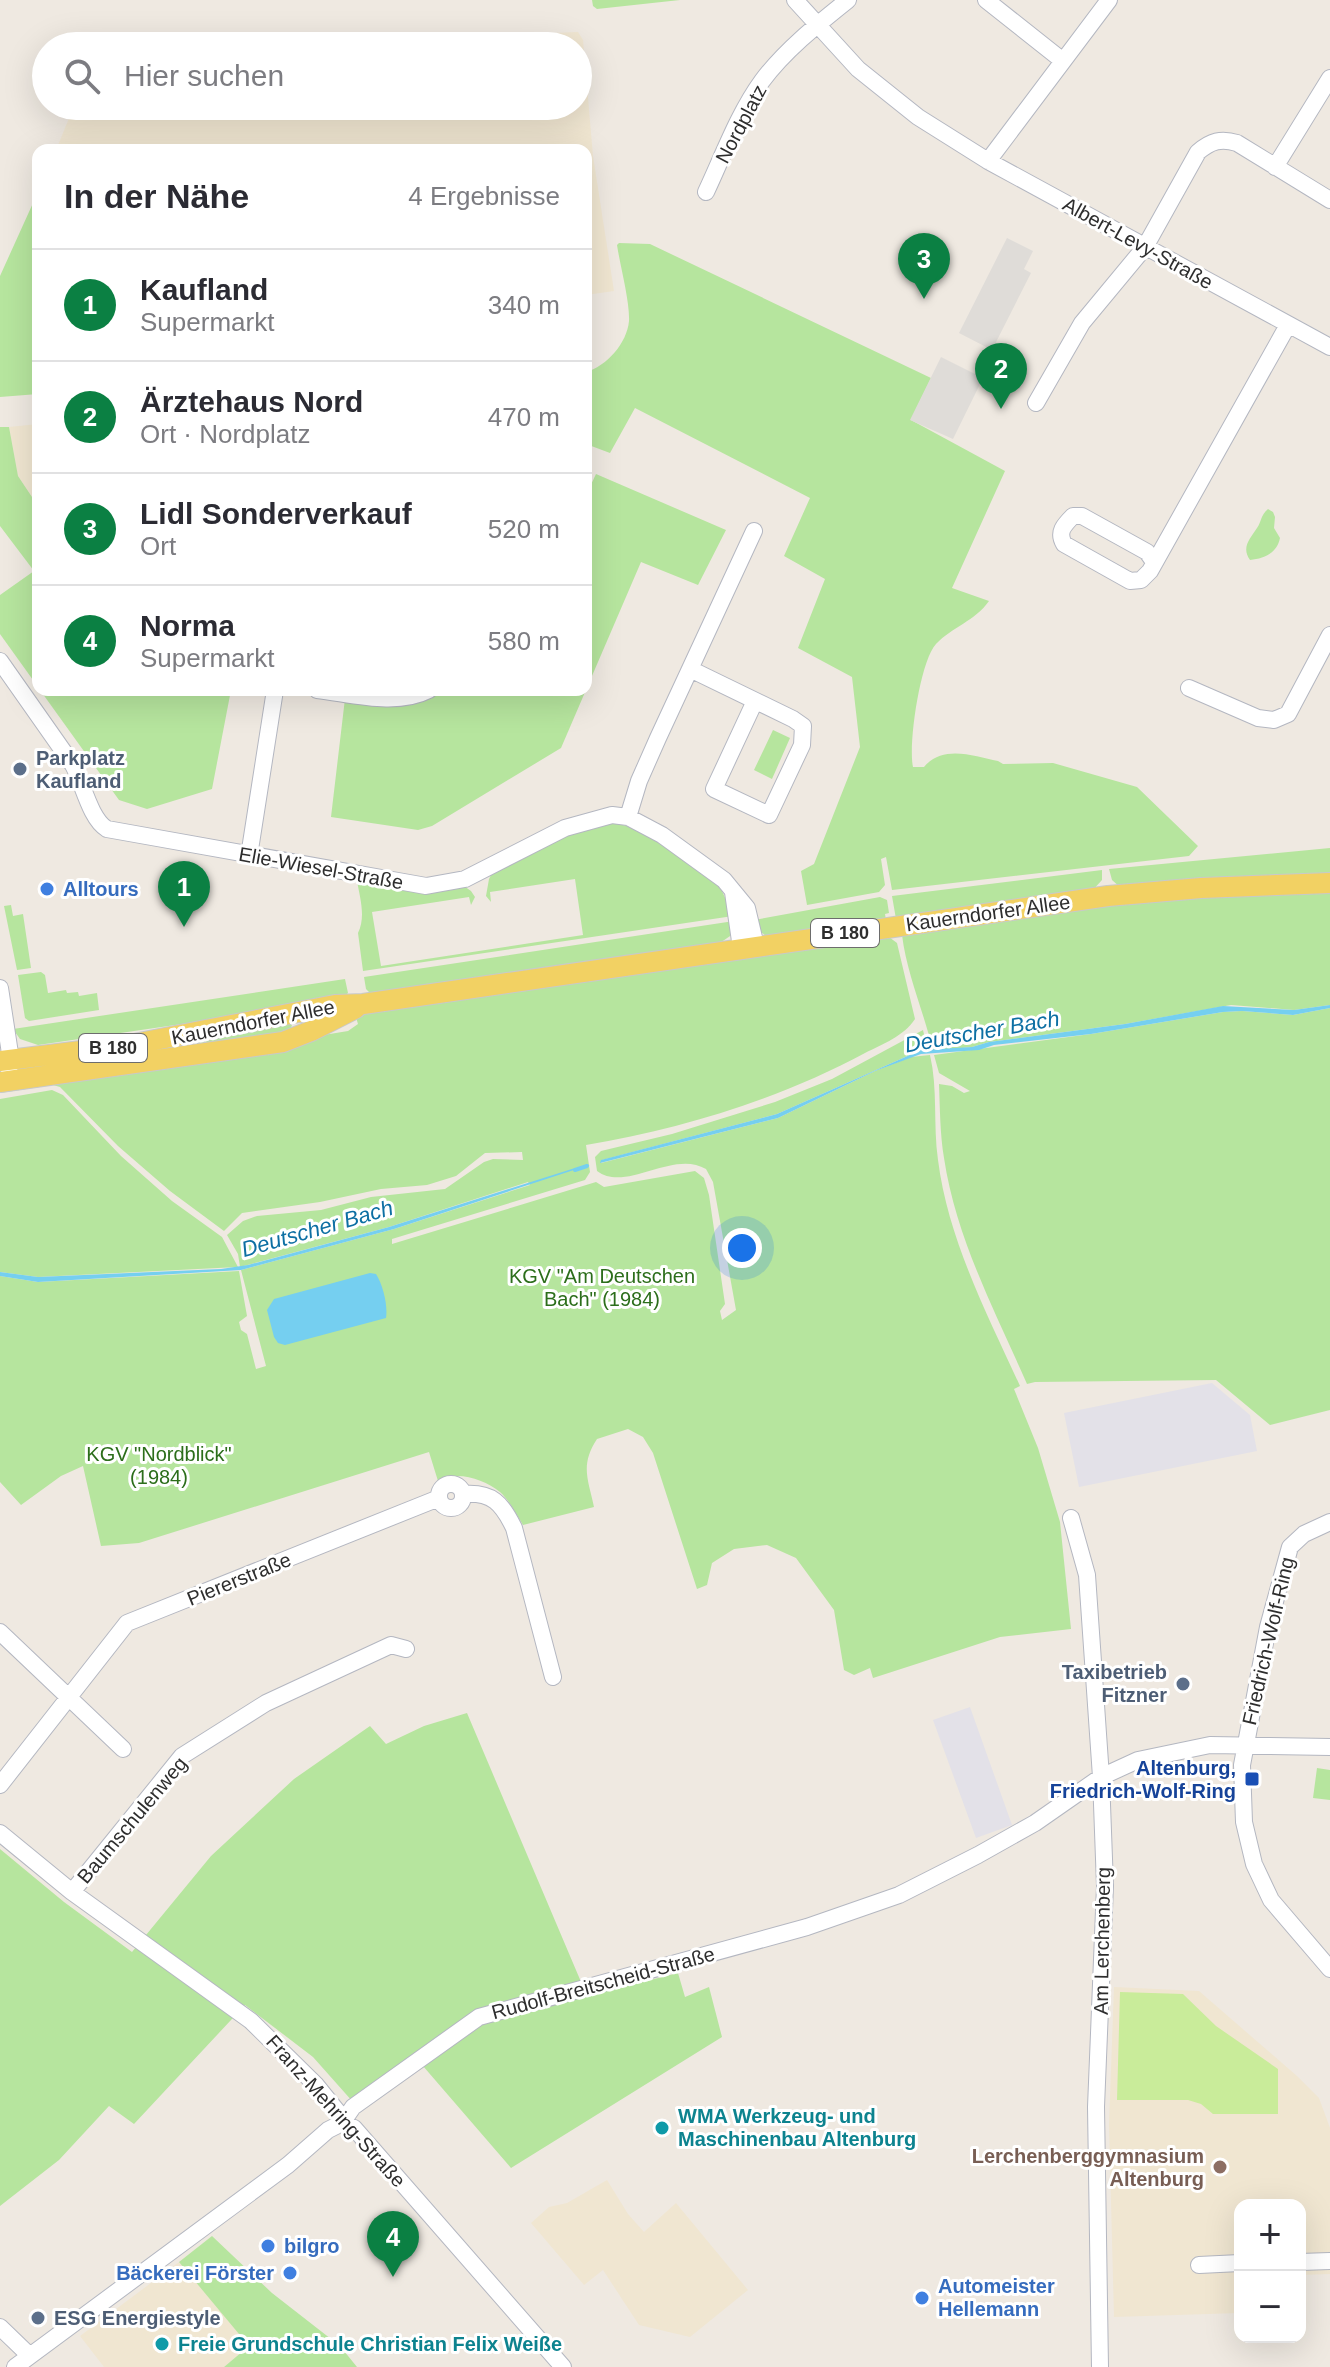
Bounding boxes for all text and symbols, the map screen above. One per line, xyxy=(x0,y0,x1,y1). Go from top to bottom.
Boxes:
search box xyxy=(32,32,592,120)
icon: search xyxy=(60,54,104,98)
text: Hier suchen xyxy=(124,59,284,92)
street label: Nordplatz xyxy=(711,81,771,167)
text: In der Nähe xyxy=(64,177,249,215)
text: 4 Ergebnisse xyxy=(408,181,560,211)
street label: Albert-Levy-Straße xyxy=(1059,193,1217,293)
pin: 3 xyxy=(898,233,950,299)
text: Kaufland xyxy=(140,273,268,306)
text: 1 xyxy=(83,290,97,320)
text: 340 m xyxy=(488,290,560,320)
text: Supermarkt xyxy=(140,307,274,337)
pin: 2 xyxy=(975,343,1027,409)
text: Ärztehaus Nord xyxy=(140,385,363,418)
text: 2 xyxy=(83,402,97,432)
text: 470 m xyxy=(488,402,560,432)
text: Ort · Nordplatz xyxy=(140,419,311,449)
text: Lidl Sonderverkauf xyxy=(140,497,412,530)
text: 3 xyxy=(83,514,97,544)
text: 520 m xyxy=(488,514,560,544)
text: Ort xyxy=(140,531,176,561)
text: Norma xyxy=(140,609,235,642)
text: 4 xyxy=(83,626,97,656)
text: 580 m xyxy=(488,626,560,656)
text: Supermarkt xyxy=(140,643,274,673)
place label: Parkplatz Kaufland xyxy=(36,747,125,792)
marker: Parkplatz Kaufland xyxy=(11,760,29,778)
street label: Elie-Wiesel-Straße xyxy=(237,843,405,893)
pin: 1 xyxy=(158,861,210,927)
place label: Alltours xyxy=(63,878,139,900)
marker: Alltours xyxy=(38,880,56,898)
street label: Kauerndorfer Allee xyxy=(904,891,1072,935)
road number: B 180 xyxy=(811,919,879,947)
street label: Kauerndorfer Allee xyxy=(170,995,336,1049)
water label: Deutscher Bach xyxy=(903,1006,1061,1057)
road number: B 180 xyxy=(79,1034,147,1062)
water label: Deutscher Bach xyxy=(238,1195,396,1262)
your location xyxy=(722,1228,762,1268)
park label: KGV "Am Deutschen Bach" (1984) xyxy=(509,1265,695,1310)
park label: KGV "Nordblick" (1984) xyxy=(86,1443,232,1488)
street label: Piererstraße xyxy=(184,1548,294,1610)
street label: Friedrich-Wolf-Ring xyxy=(1238,1555,1298,1727)
place label: Taxibetrieb Fitzner xyxy=(1062,1661,1167,1706)
marker: Taxibetrieb Fitzner xyxy=(1174,1675,1192,1693)
street label: Baumschulenweg xyxy=(73,1752,191,1888)
place label: Altenburg, Friedrich-Wolf-Ring xyxy=(1050,1757,1236,1802)
marker: Altenburg, Friedrich-Wolf-Ring xyxy=(1243,1770,1261,1788)
street label: Am Lerchenberg xyxy=(1090,1867,1114,2015)
street label: Rudolf-Breitscheid-Straße xyxy=(489,1943,717,2023)
street label: Franz-Mehring-Straße xyxy=(262,2031,410,2191)
place label: WMA Werkzeug- und Maschinenbau Altenburg xyxy=(678,2105,916,2150)
marker: WMA Werkzeug- und Maschinenbau Altenburg xyxy=(653,2119,671,2137)
place label: Lerchenberggymnasium Altenburg xyxy=(972,2145,1204,2190)
marker: Lerchenberggymnasium Altenburg xyxy=(1211,2158,1229,2176)
map controls xyxy=(1234,2199,1306,2343)
button: + xyxy=(1234,2199,1306,2271)
pin: 4 xyxy=(367,2211,419,2277)
place label: bilgro xyxy=(284,2235,340,2257)
marker: bilgro xyxy=(259,2237,277,2255)
place label: Bäckerei Förster xyxy=(116,2262,274,2284)
marker: Bäckerei Förster xyxy=(281,2264,299,2282)
button: − xyxy=(1234,2271,1306,2343)
place label: Automeister Hellemann xyxy=(938,2275,1055,2320)
marker: Automeister Hellemann xyxy=(913,2289,931,2307)
place label: ESG Energiestyle xyxy=(54,2307,221,2329)
marker: ESG Energiestyle xyxy=(29,2309,47,2327)
place label: Freie Grundschule Christian Felix Weiße xyxy=(178,2333,562,2355)
marker: Freie Grundschule Christian Felix Weiße xyxy=(153,2335,171,2353)

